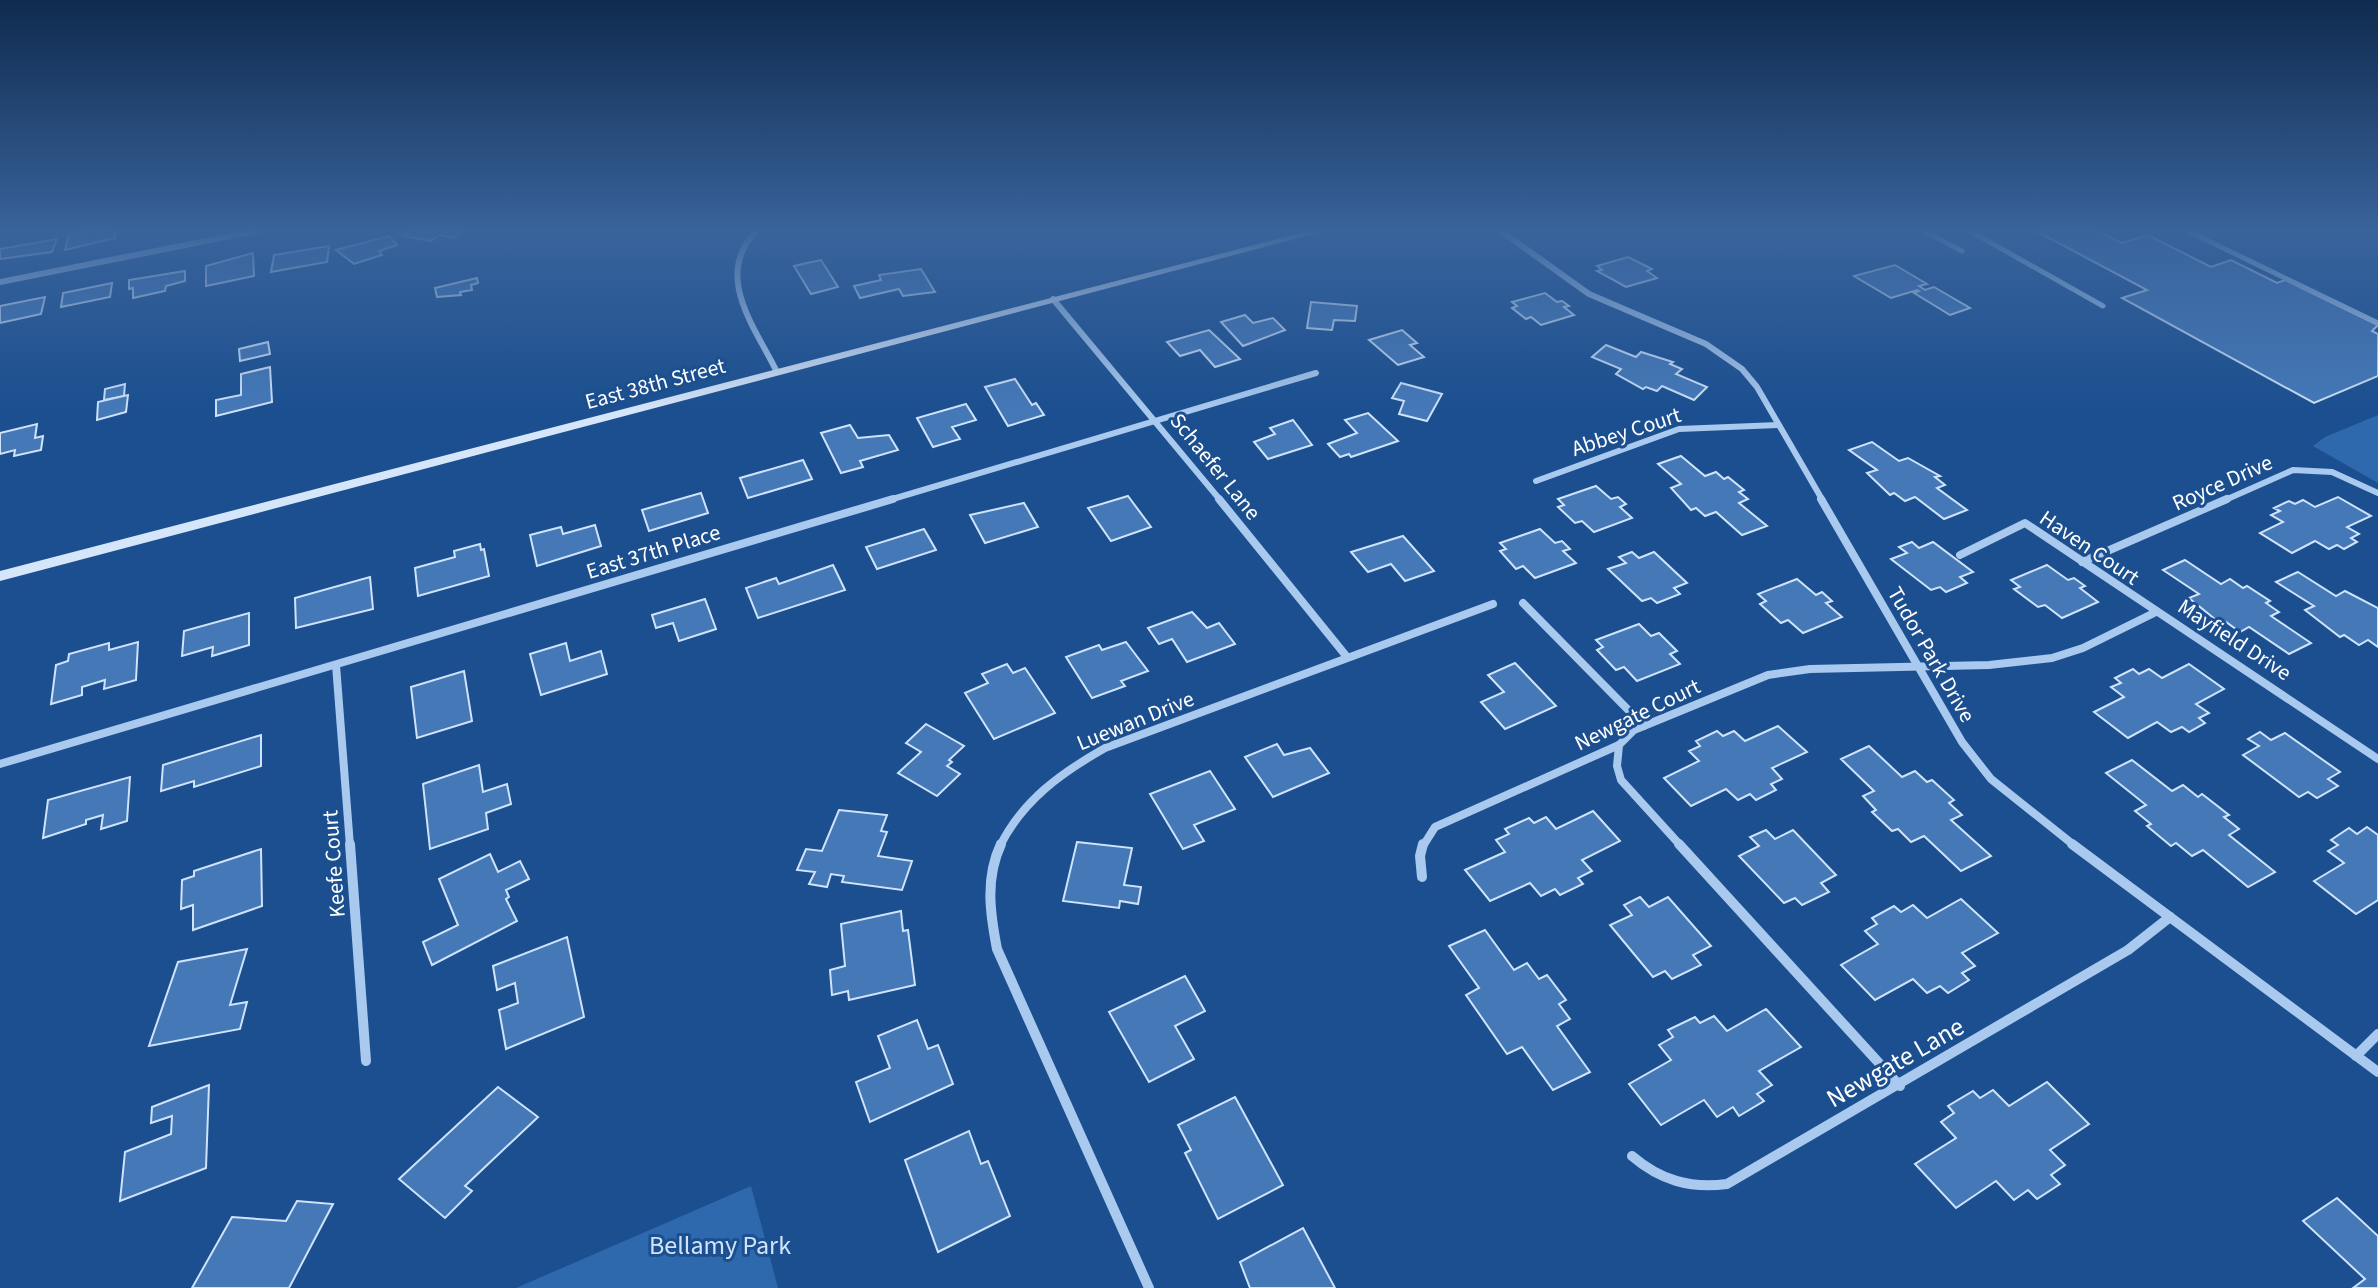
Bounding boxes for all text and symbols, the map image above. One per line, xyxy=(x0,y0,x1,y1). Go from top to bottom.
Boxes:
street label: East 38th Street xyxy=(582,350,730,418)
street label: Abbey Court xyxy=(1567,399,1686,465)
street label: Schaefer Lane xyxy=(1162,406,1268,527)
street label: Royce Drive xyxy=(2167,447,2278,519)
street label: Haven Court xyxy=(2033,503,2146,593)
street label: East 37th Place xyxy=(582,516,724,588)
street label: Tudor Park Drive xyxy=(1879,581,1983,728)
street label: Mayfield Drive xyxy=(2171,591,2298,689)
street label: Newgate Court xyxy=(1569,670,1706,759)
street label: Luewan Drive xyxy=(1072,683,1199,759)
street label: Keefe Court xyxy=(314,809,354,919)
street label: Newgate Lane xyxy=(1820,1008,1971,1117)
park label: Bellamy Park xyxy=(649,1227,791,1264)

